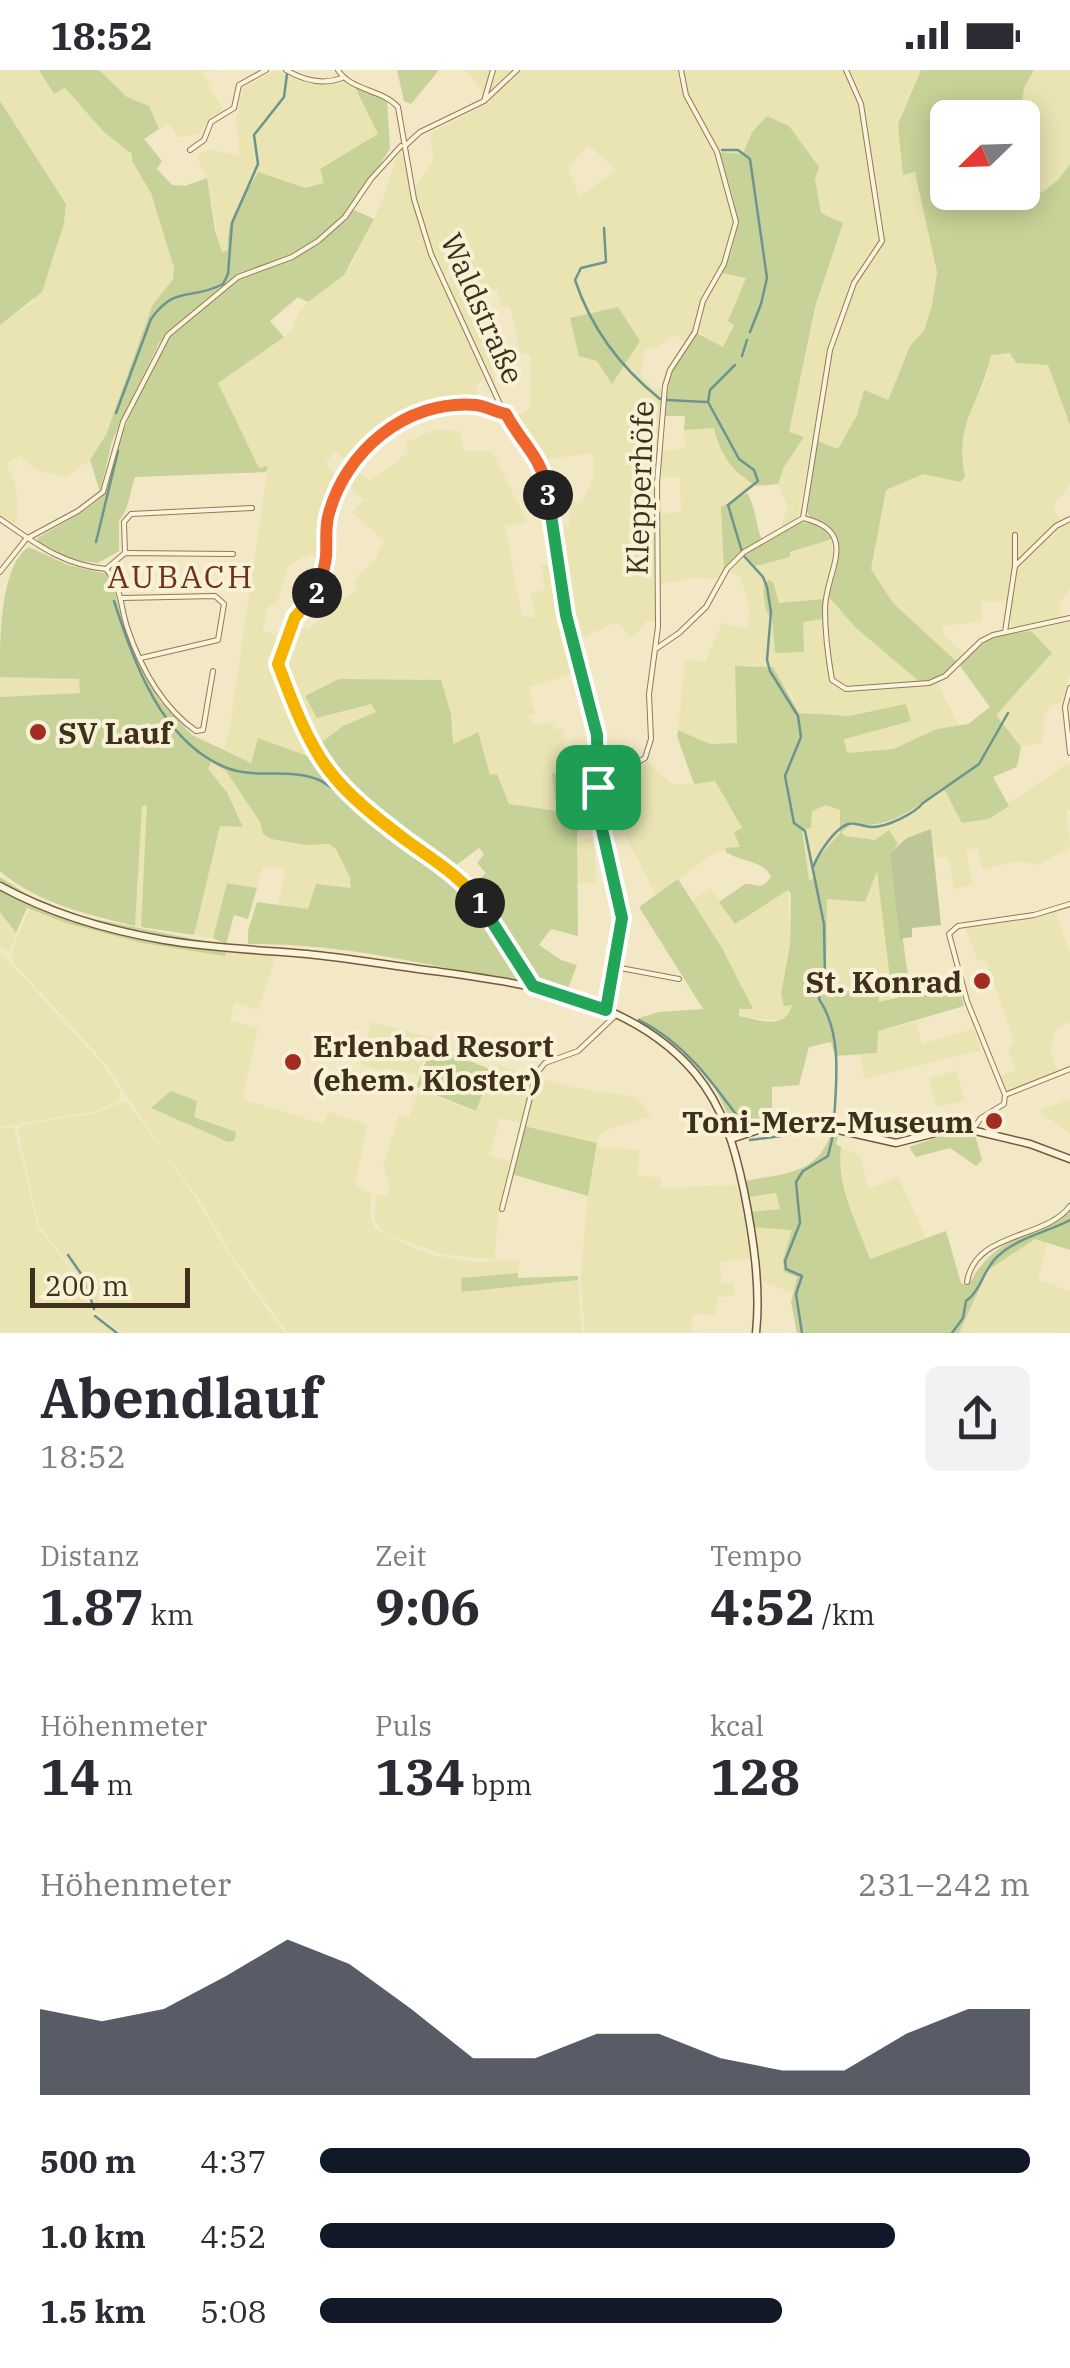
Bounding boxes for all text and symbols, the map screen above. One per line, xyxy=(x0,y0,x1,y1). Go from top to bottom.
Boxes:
text: 18:52 xyxy=(50,11,153,60)
north arrow xyxy=(930,100,1040,210)
map controls xyxy=(930,100,1040,210)
street label: Waldstraße xyxy=(432,227,534,389)
street label: Klepperhöfe xyxy=(616,400,662,576)
pin: 3 xyxy=(523,470,573,520)
text: 3 xyxy=(540,476,556,513)
district label: AUBACH xyxy=(107,555,255,597)
pin: 2 xyxy=(292,568,342,618)
text: 2 xyxy=(309,574,325,611)
place label: SV Lauf xyxy=(58,713,174,752)
marker: SV Lauf xyxy=(27,721,49,743)
pin xyxy=(556,745,641,830)
icon: arrive xyxy=(571,760,626,815)
pin: 1 xyxy=(455,878,505,928)
text: 1 xyxy=(472,884,488,921)
place label: St. Konrad xyxy=(806,962,962,1001)
marker: St. Konrad xyxy=(971,970,993,992)
place label: Erlenbad Resort (ehem. Kloster) xyxy=(313,1026,554,1099)
marker: Erlenbad Resort (ehem. Kloster) xyxy=(282,1051,304,1073)
place label: Toni-Merz-Museum xyxy=(682,1102,974,1141)
marker: Toni-Merz-Museum xyxy=(983,1110,1005,1132)
scale bar xyxy=(30,1263,190,1308)
text: 200 m xyxy=(45,1267,129,1304)
text: Abendlauf xyxy=(40,1362,321,1433)
button: share xyxy=(925,1366,1030,1471)
text: 18:52 xyxy=(40,1435,126,1477)
text: Distanz xyxy=(40,1537,139,1574)
text: Zeit xyxy=(375,1537,426,1574)
text: Tempo xyxy=(710,1537,802,1574)
text: 1.87 xyxy=(40,1574,144,1639)
text: 9:06 xyxy=(375,1574,480,1639)
text: 4:52 xyxy=(710,1574,815,1639)
text: km xyxy=(144,1596,194,1633)
text: /km xyxy=(815,1596,875,1633)
text: Höhenmeter xyxy=(40,1707,207,1744)
text: Puls xyxy=(375,1707,432,1744)
text: kcal xyxy=(710,1707,764,1744)
text: 14 xyxy=(40,1744,100,1809)
text: 134 xyxy=(375,1744,465,1809)
text: 128 xyxy=(710,1744,800,1809)
text: m xyxy=(100,1766,133,1803)
text: bpm xyxy=(465,1766,532,1803)
text: Höhenmeter xyxy=(40,1863,231,1905)
text: 231–242 m xyxy=(858,1863,1030,1905)
text: 500 m xyxy=(40,2140,136,2182)
text: 4:37 xyxy=(200,2140,267,2182)
text: 1.0 km xyxy=(40,2215,146,2257)
text: 4:52 xyxy=(200,2215,267,2257)
text: 1.5 km xyxy=(40,2290,146,2332)
text: 5:08 xyxy=(200,2290,267,2332)

